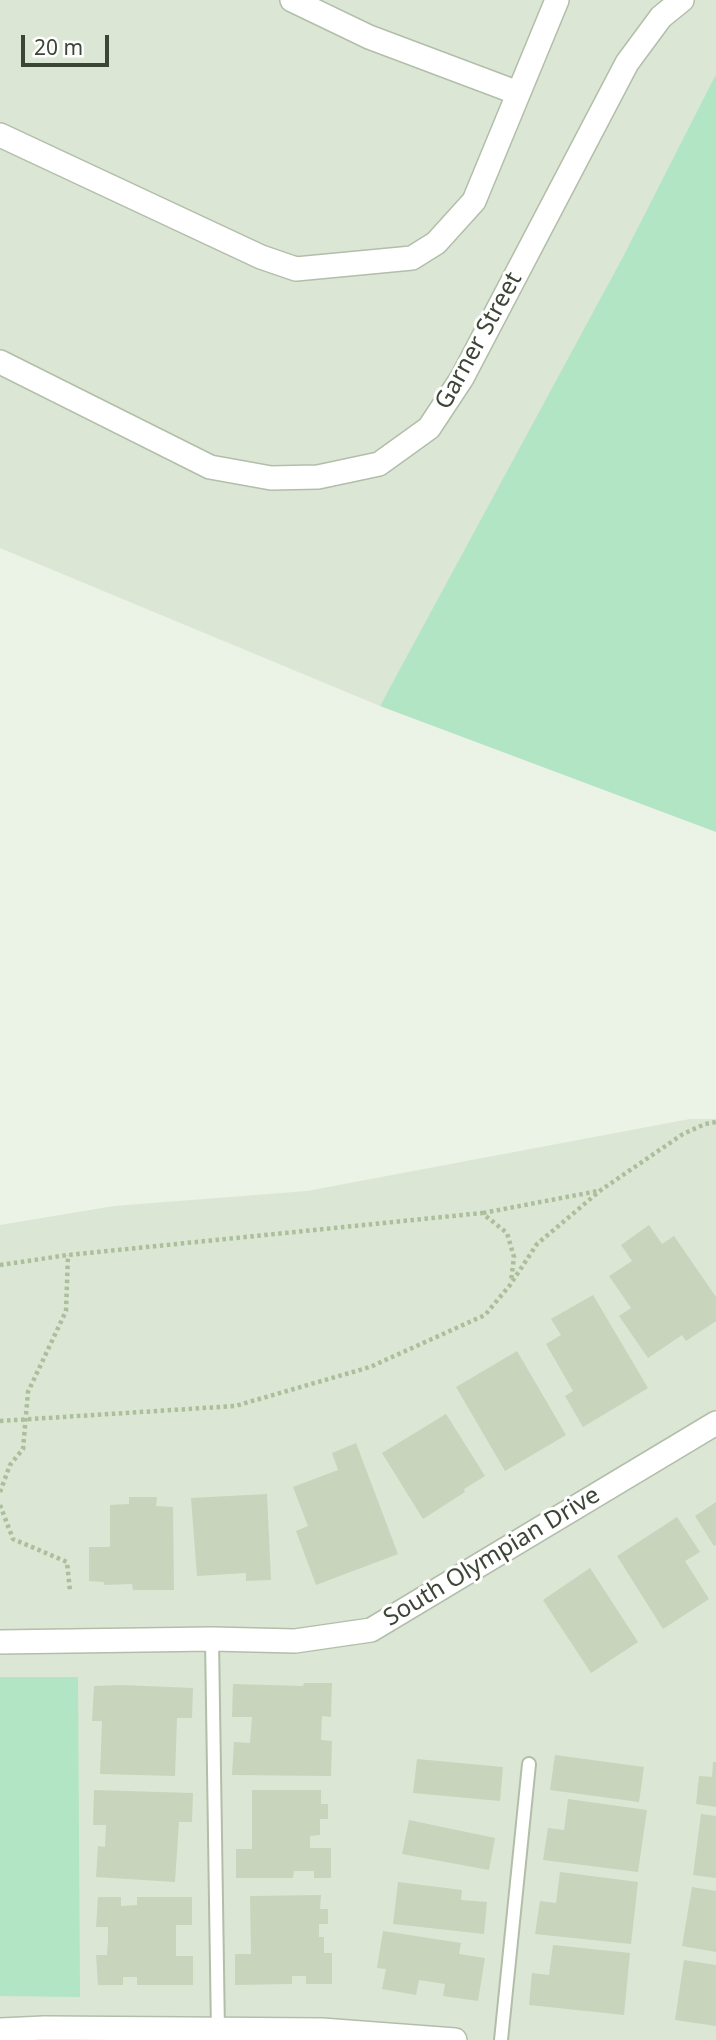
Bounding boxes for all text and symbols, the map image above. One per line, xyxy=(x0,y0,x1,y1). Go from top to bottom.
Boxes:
scale bar xyxy=(24,21,112,65)
text: 20 m xyxy=(34,33,83,61)
street label: Garner Street xyxy=(429,267,529,415)
street label: South Olympian Drive xyxy=(379,1481,605,1633)

